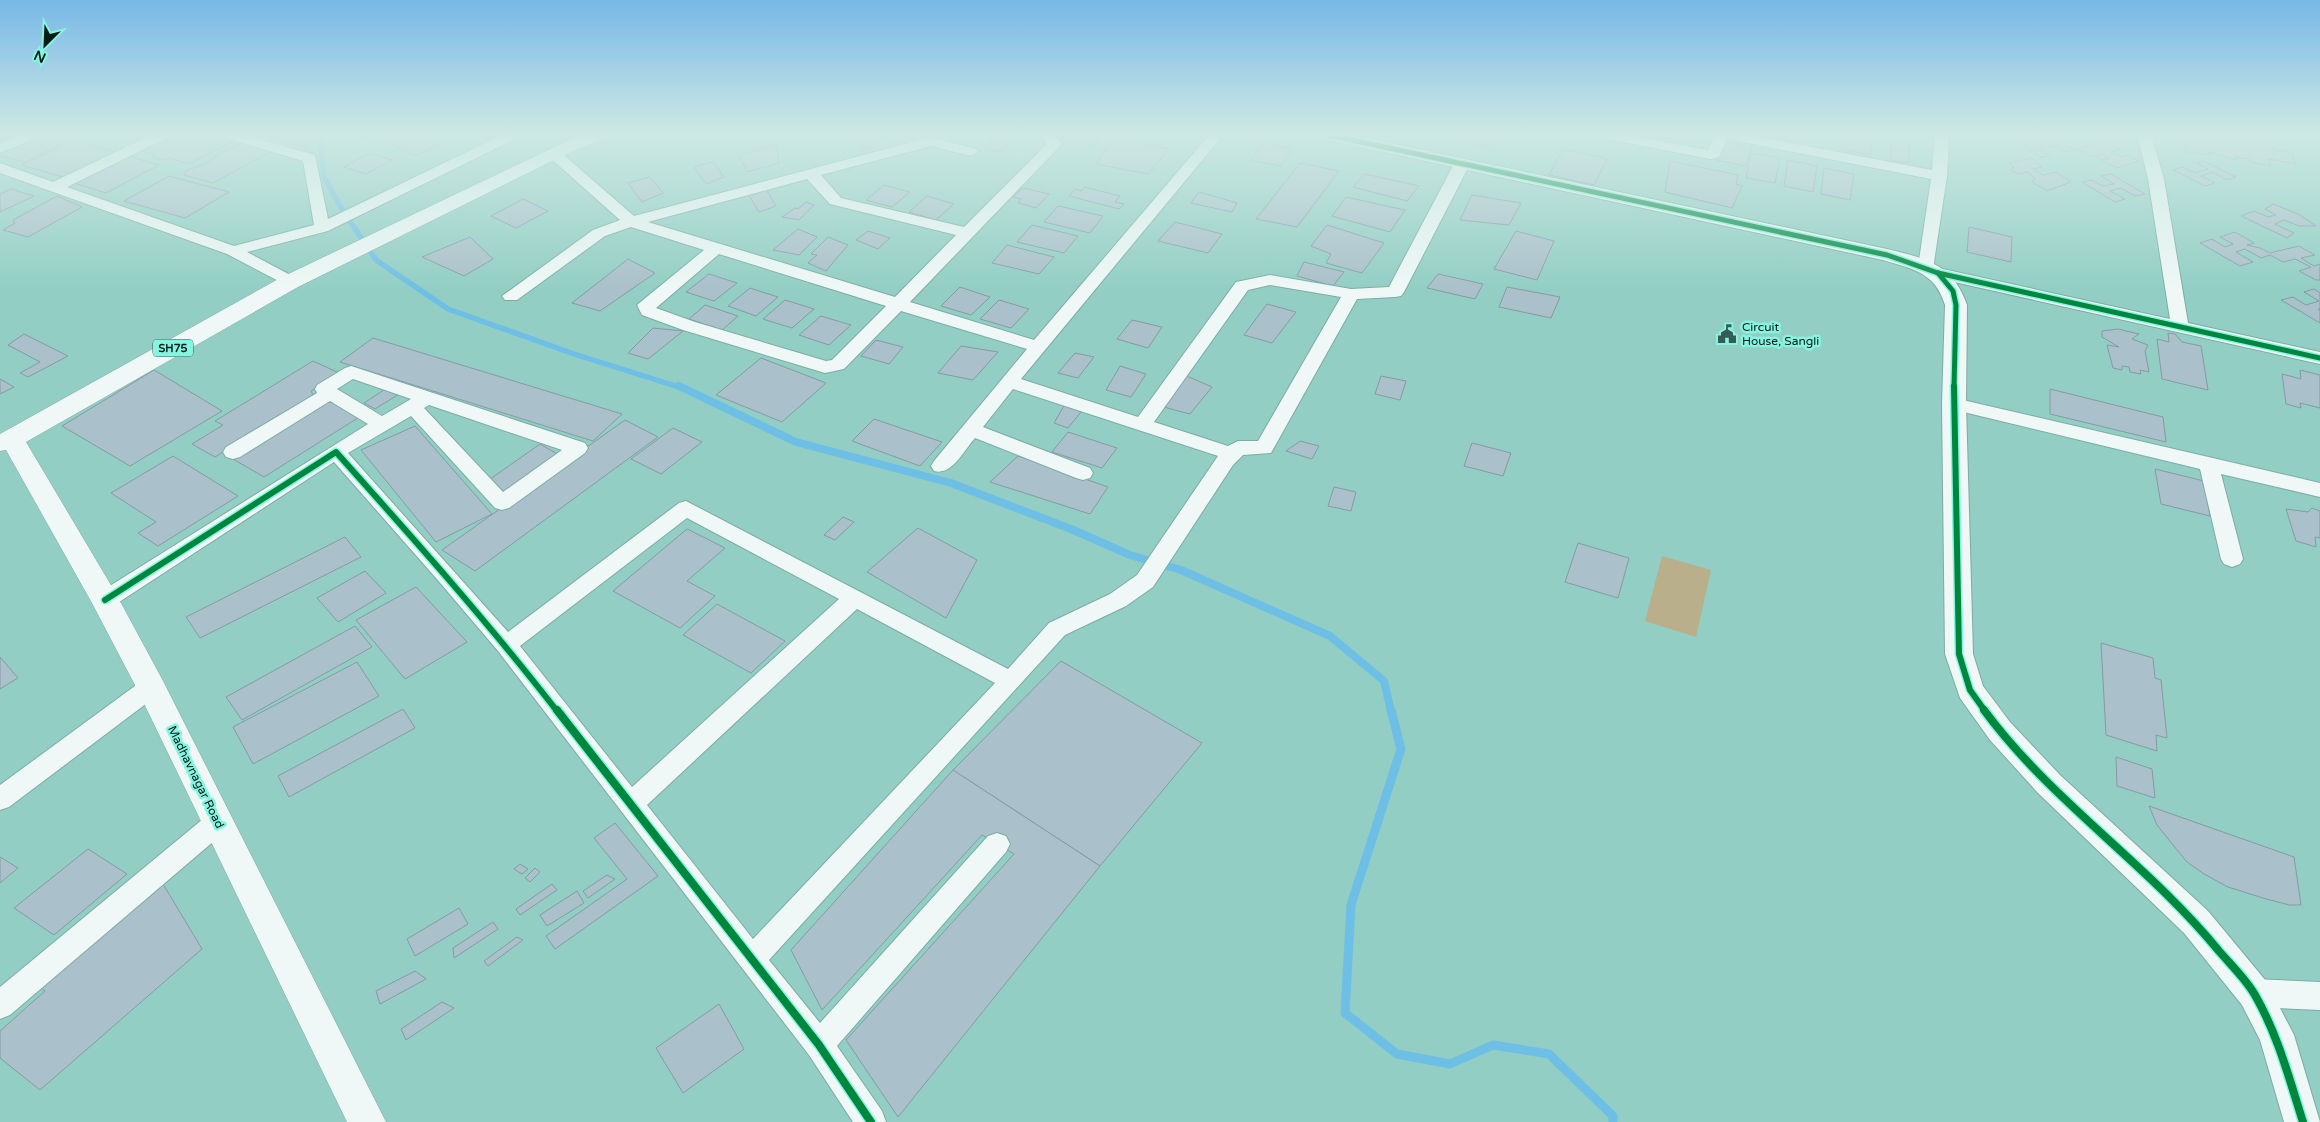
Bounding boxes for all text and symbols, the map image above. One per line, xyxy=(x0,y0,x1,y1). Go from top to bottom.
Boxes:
north arrow xyxy=(20,20,70,70)
text: N xyxy=(31,46,49,66)
place label: Circuit House, Sangli xyxy=(1742,320,1819,348)
public building icon: Circuit House, Sangli xyxy=(1716,323,1738,345)
road number: SH75 xyxy=(153,339,193,356)
street label: Madhavnagar Road xyxy=(165,723,227,831)

